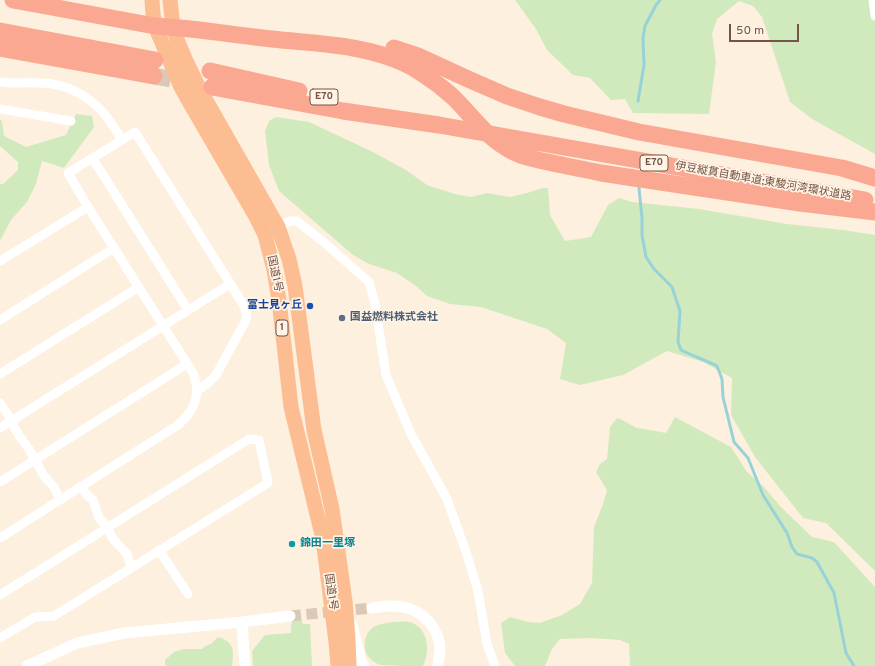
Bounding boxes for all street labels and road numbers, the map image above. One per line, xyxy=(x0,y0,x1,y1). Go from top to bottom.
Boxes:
road number: E70 xyxy=(310,89,338,105)
road number: E70 xyxy=(640,155,668,171)
street label: 伊豆縦貫自動車道;東駿河湾環状道路 xyxy=(674,160,852,204)
street label: 国道1号 xyxy=(264,254,284,294)
road number: 1 xyxy=(276,320,288,336)
street label: 国道1号 xyxy=(321,573,339,611)

